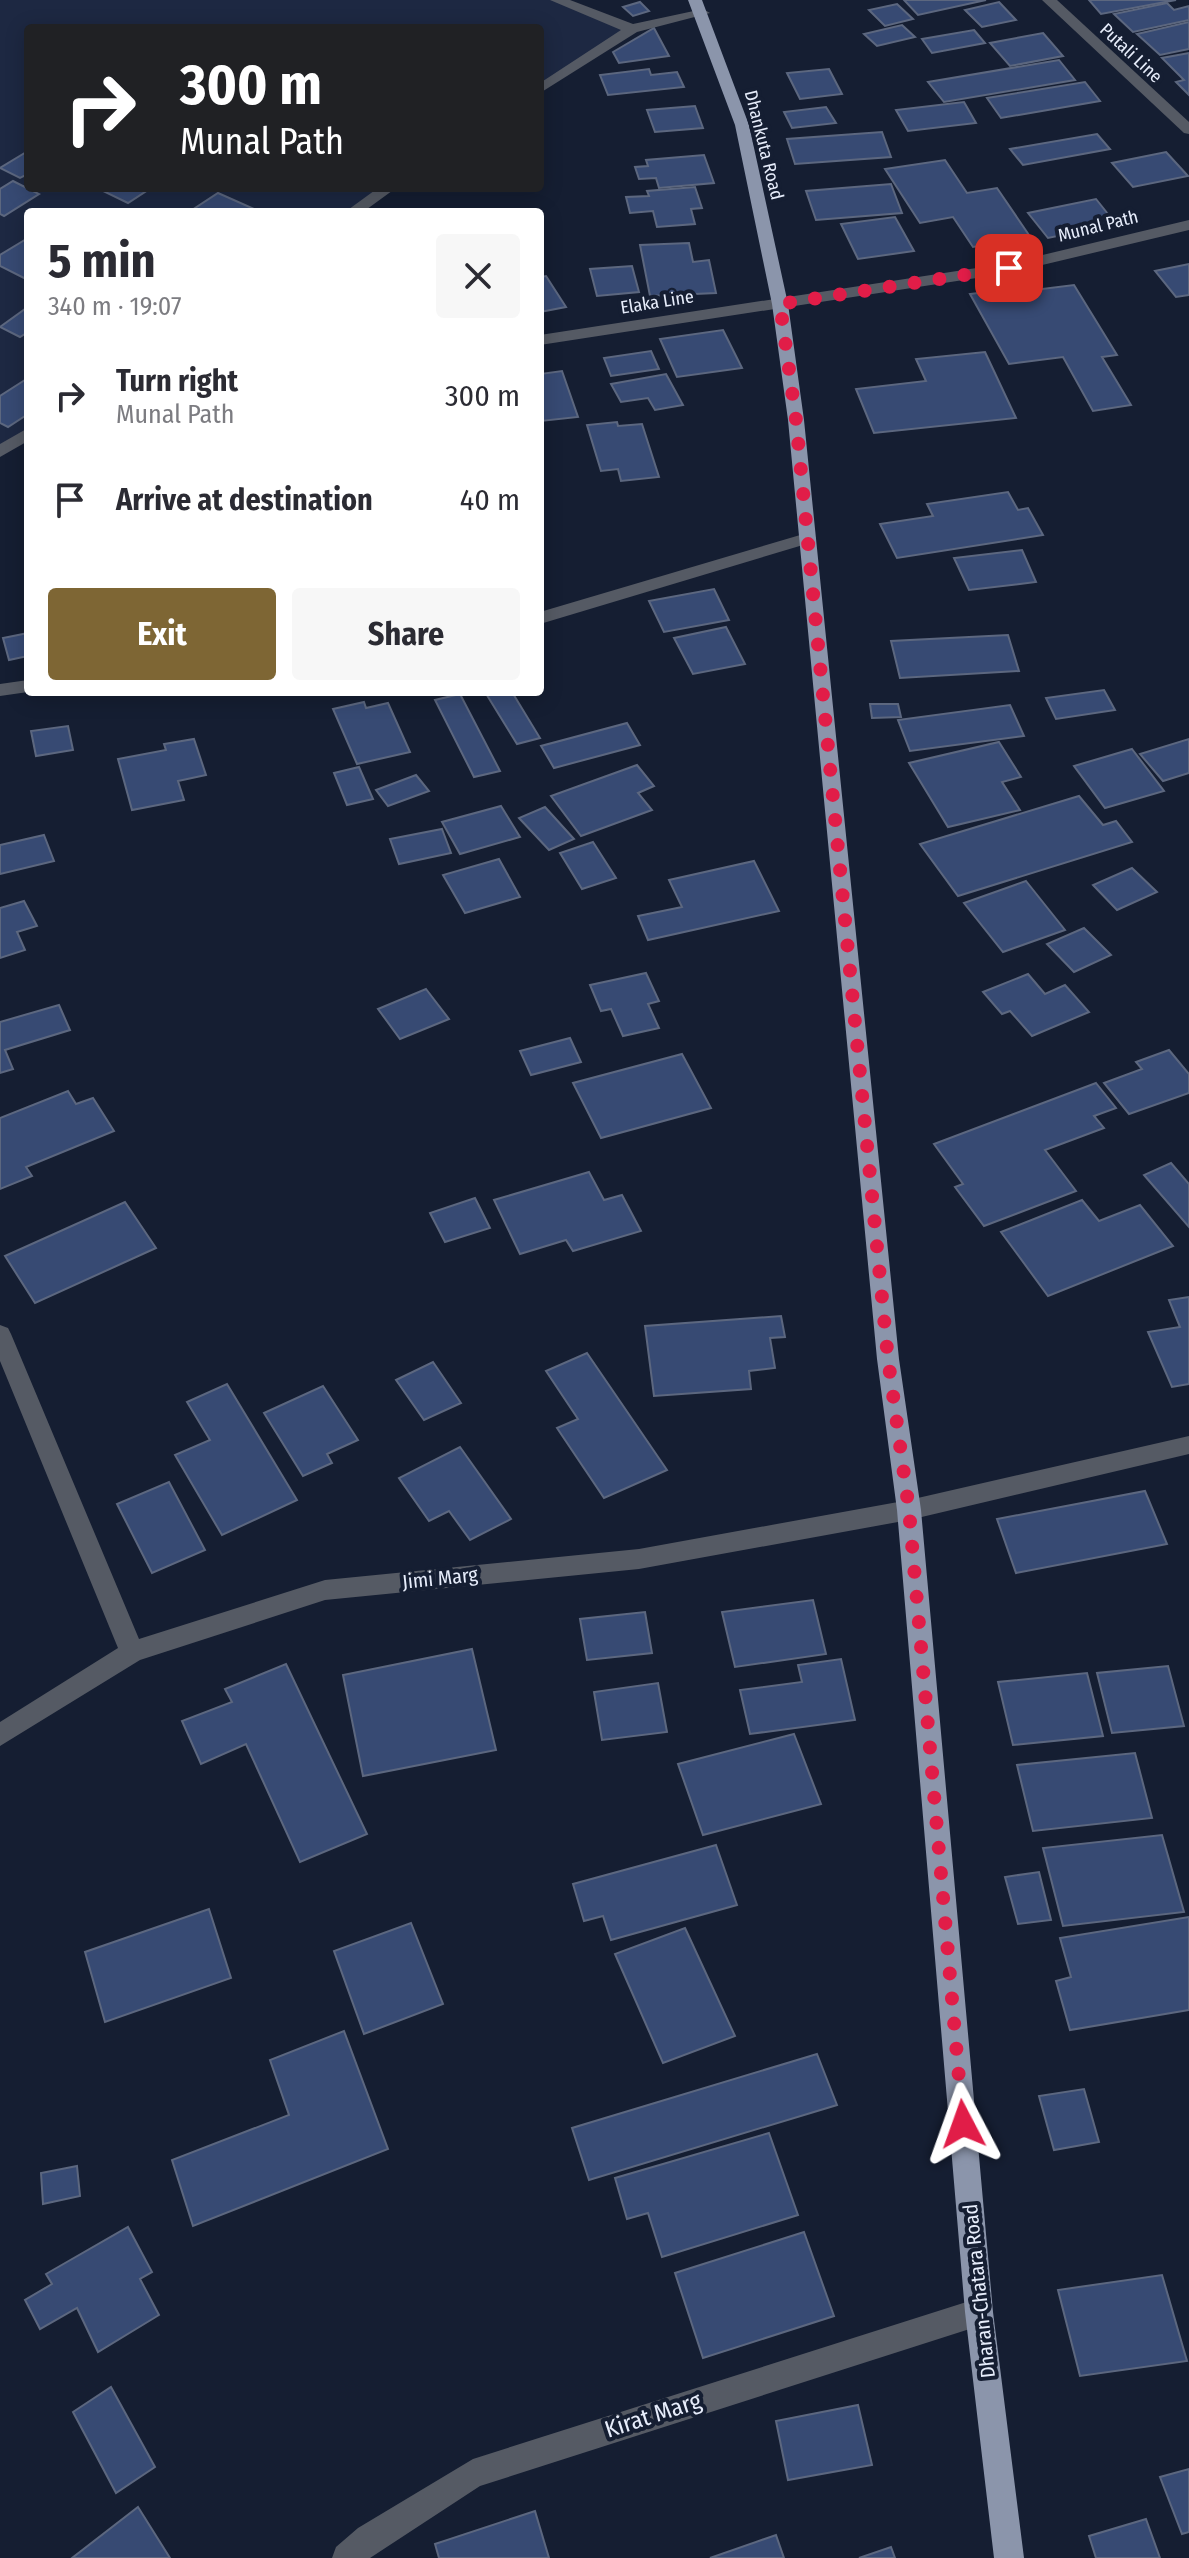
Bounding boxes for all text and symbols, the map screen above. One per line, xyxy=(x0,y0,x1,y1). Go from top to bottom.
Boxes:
street label: Putali Line xyxy=(1095,19,1167,87)
text: 300 m xyxy=(180,52,322,119)
icon: right xyxy=(48,56,152,160)
street label: Dhankuta Road xyxy=(740,88,788,202)
text: Munal Path xyxy=(180,120,344,164)
street label: Munal Path xyxy=(1056,205,1140,247)
text: 5 min xyxy=(48,232,156,290)
button: close xyxy=(436,234,520,318)
pin xyxy=(975,234,1043,302)
icon: arrive xyxy=(987,246,1031,290)
street label: Elaka Line xyxy=(619,285,695,319)
text: 340 m · 19:07 xyxy=(48,291,181,322)
text: Turn right xyxy=(116,363,238,399)
icon: right xyxy=(48,374,92,418)
text: 300 m xyxy=(445,378,520,414)
text: Munal Path xyxy=(116,399,234,430)
icon: arrive xyxy=(48,478,92,522)
text: Arrive at destination xyxy=(116,482,373,518)
text: 40 m xyxy=(460,482,520,518)
button: Exit xyxy=(48,588,276,680)
button: Share xyxy=(292,588,520,680)
street label: Jimi Marg xyxy=(401,1562,480,1594)
position arrow xyxy=(921,2082,1005,2166)
street label: Dharan-Chatara Road xyxy=(958,2203,1000,2379)
street label: Kirat Marg xyxy=(601,2386,705,2444)

